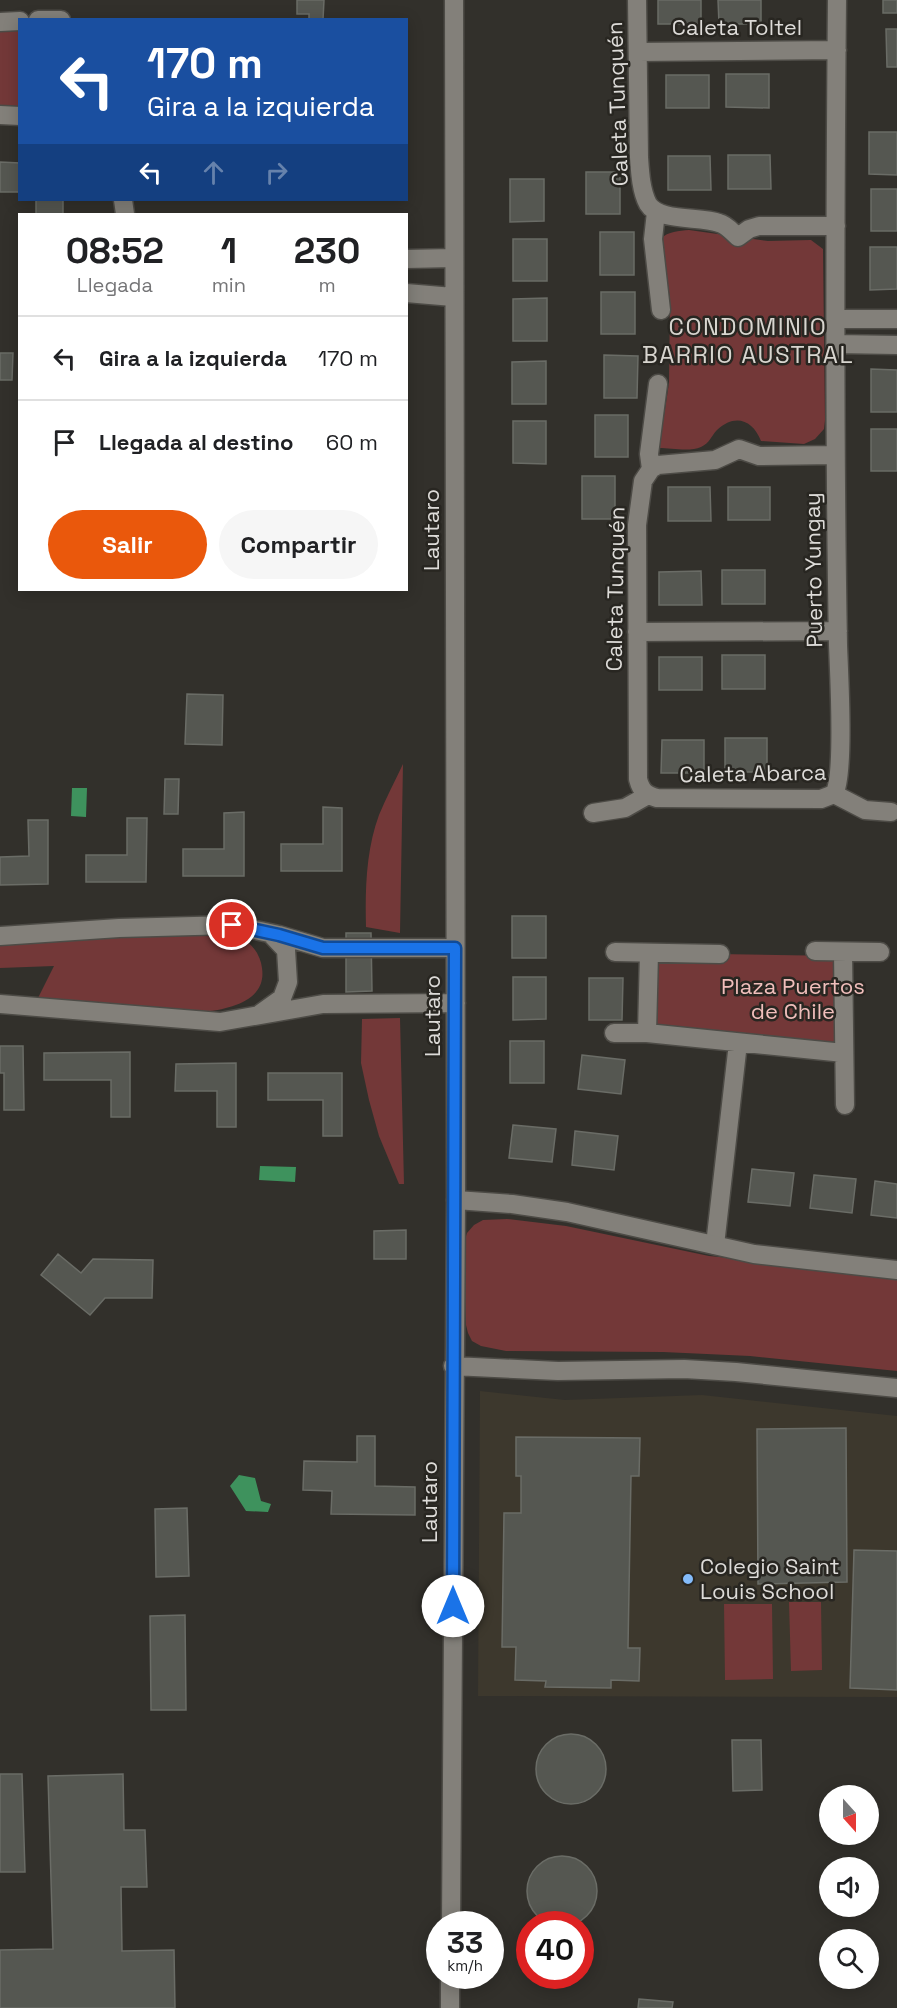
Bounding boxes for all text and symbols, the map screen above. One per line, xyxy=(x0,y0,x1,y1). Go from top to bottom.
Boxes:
street label: Caleta Toltel xyxy=(672,13,802,41)
street label: Caleta Tunquén xyxy=(600,21,634,187)
text: 170 m xyxy=(147,37,263,90)
icon: left xyxy=(48,42,126,120)
text: Gira a la izquierda xyxy=(147,89,374,124)
icon: left xyxy=(134,156,167,189)
icon: ahead xyxy=(197,156,230,189)
icon: right xyxy=(260,156,293,189)
text: 08:52 xyxy=(66,228,164,274)
text: 1 xyxy=(221,228,237,274)
text: 230 xyxy=(294,228,360,274)
text: Llegada xyxy=(77,272,153,298)
text: min xyxy=(212,272,246,298)
text: m xyxy=(318,272,336,298)
district label: CONDOMINIO BARRIO AUSTRAL xyxy=(642,311,854,370)
icon: left xyxy=(48,342,81,375)
text: Gira a la izquierda xyxy=(99,344,287,372)
text: 170 m xyxy=(318,344,378,372)
icon: arrive xyxy=(48,426,81,459)
text: Llegada al destino xyxy=(99,428,293,456)
text: 60 m xyxy=(326,428,378,456)
street label: Lautaro xyxy=(417,489,445,571)
street label: Puerto Yungay xyxy=(798,492,828,648)
street label: Caleta Tunquén xyxy=(600,506,630,672)
button: Salir xyxy=(48,510,207,579)
button: Compartir xyxy=(219,510,378,579)
street label: Caleta Abarca xyxy=(679,758,827,788)
pin xyxy=(206,899,257,950)
icon: arrive xyxy=(215,908,248,941)
park label: Plaza Puertos de Chile xyxy=(721,972,865,1025)
street label: Lautaro xyxy=(418,975,446,1057)
street label: Lautaro xyxy=(415,1461,443,1543)
place label: Colegio Saint Louis School xyxy=(700,1552,840,1605)
marker: Colegio Saint Louis School xyxy=(681,1572,695,1586)
position arrow xyxy=(421,1574,485,1638)
north arrow xyxy=(819,1785,879,1845)
map controls xyxy=(819,1785,879,1989)
button: sound xyxy=(819,1857,879,1917)
speed limit sign: 40 xyxy=(516,1911,594,1989)
text: 33 xyxy=(447,1923,483,1962)
button: search xyxy=(819,1929,879,1989)
text: km/h xyxy=(447,1956,483,1975)

